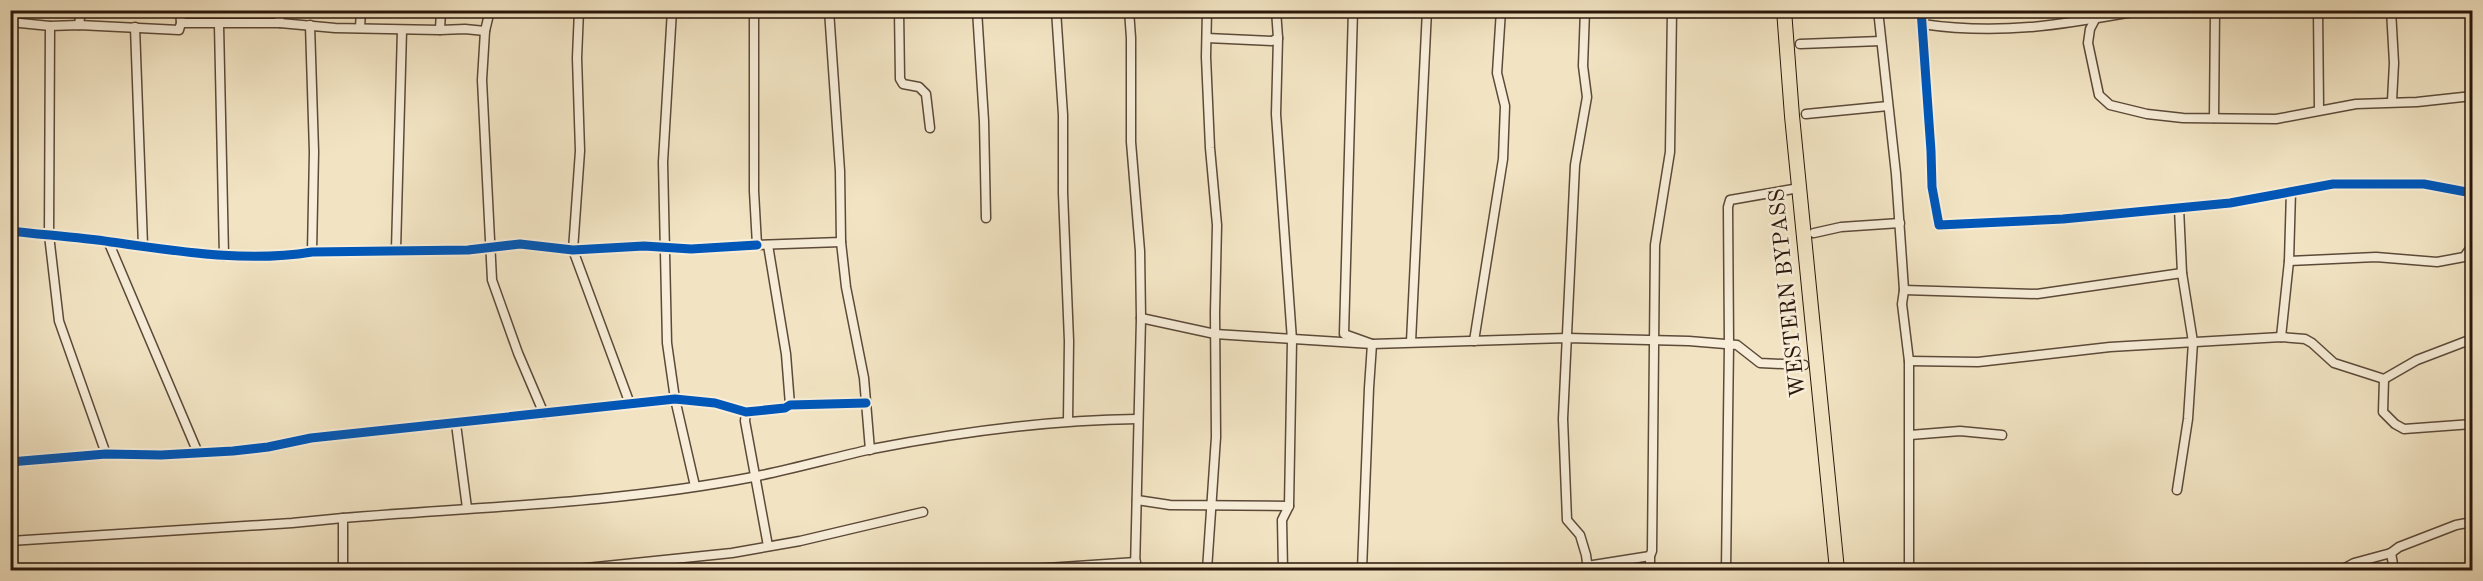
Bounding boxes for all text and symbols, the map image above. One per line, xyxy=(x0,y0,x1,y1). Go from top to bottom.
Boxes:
street label: WESTERN BYPASS xyxy=(1766,188,1810,398)

